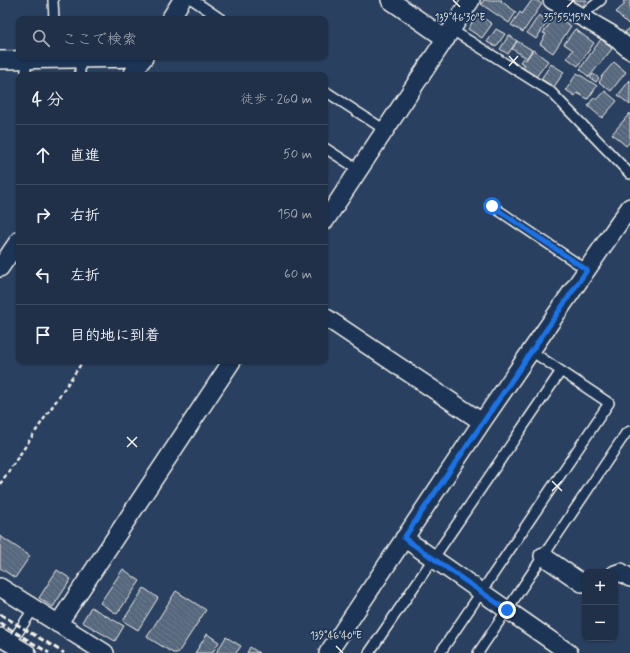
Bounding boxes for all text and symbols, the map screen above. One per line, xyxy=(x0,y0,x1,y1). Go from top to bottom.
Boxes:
text: 139°46'30"E xyxy=(435,11,485,25)
text: 35°55'15"N xyxy=(544,11,591,25)
search box xyxy=(16,16,328,60)
icon: search xyxy=(30,27,52,49)
text: ここで検索 xyxy=(62,30,137,50)
text: 4 分 xyxy=(32,89,63,111)
text: 徒歩 · 260 m xyxy=(241,91,312,108)
icon: ahead xyxy=(32,144,54,166)
text: 直進 xyxy=(70,146,100,166)
text: 50 m xyxy=(283,146,312,163)
route start xyxy=(483,197,501,215)
icon: right xyxy=(32,204,54,226)
text: 右折 xyxy=(70,206,100,226)
text: 150 m xyxy=(278,206,312,223)
icon: left xyxy=(32,264,54,286)
text: 左折 xyxy=(70,266,100,286)
text: 60 m xyxy=(284,266,312,283)
icon: arrive xyxy=(32,324,54,346)
text: 目的地に到着 xyxy=(70,326,160,346)
map controls xyxy=(582,569,618,641)
button: + xyxy=(582,569,618,605)
route end xyxy=(498,601,516,619)
button: − xyxy=(582,605,618,641)
text: 139°46'40"E xyxy=(310,629,362,643)

